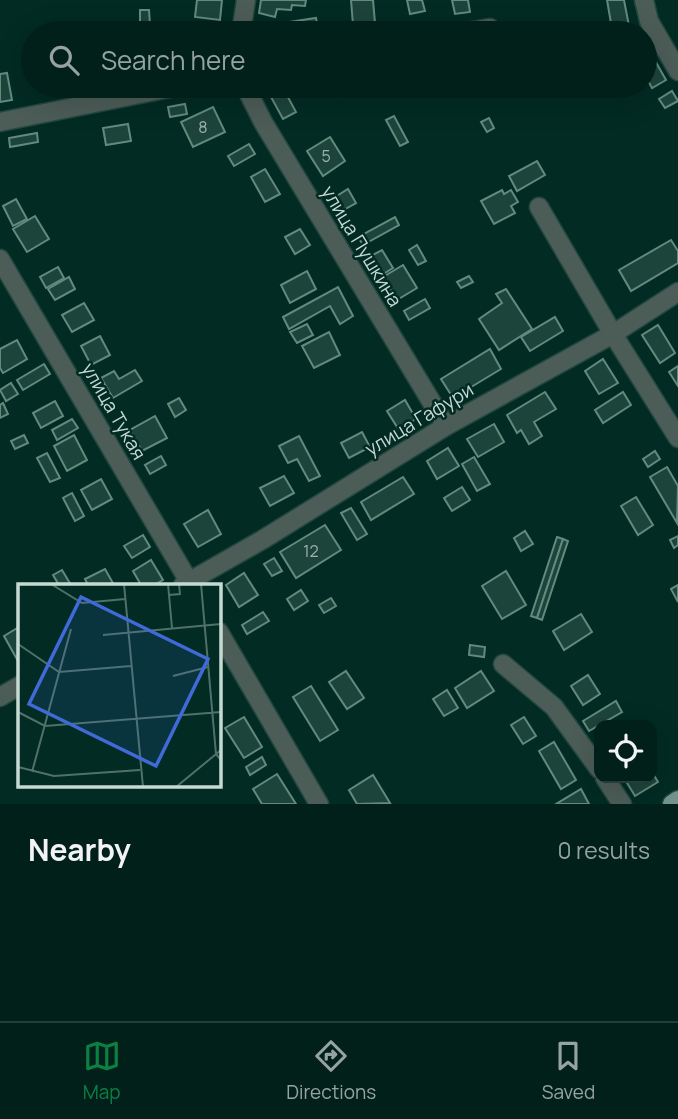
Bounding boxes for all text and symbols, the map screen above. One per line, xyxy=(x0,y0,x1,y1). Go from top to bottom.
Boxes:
search box xyxy=(21,21,657,98)
icon: search xyxy=(45,41,83,79)
text: Search here xyxy=(101,42,246,78)
house number: 8 xyxy=(198,116,208,138)
house number: 5 xyxy=(321,145,331,167)
street label: улица Пушкина xyxy=(316,181,408,311)
street label: улица Тукая xyxy=(76,358,152,464)
street label: улица Гафури xyxy=(360,376,478,462)
house number: 12 xyxy=(303,540,319,562)
inset map xyxy=(18,584,220,786)
map controls xyxy=(594,720,657,783)
button: locate xyxy=(594,720,657,783)
text: Nearby xyxy=(28,829,131,870)
text: 0 results xyxy=(557,834,650,866)
tab: Map xyxy=(83,1037,121,1105)
tab: Directions xyxy=(286,1037,376,1105)
tab: Saved xyxy=(542,1037,595,1105)

